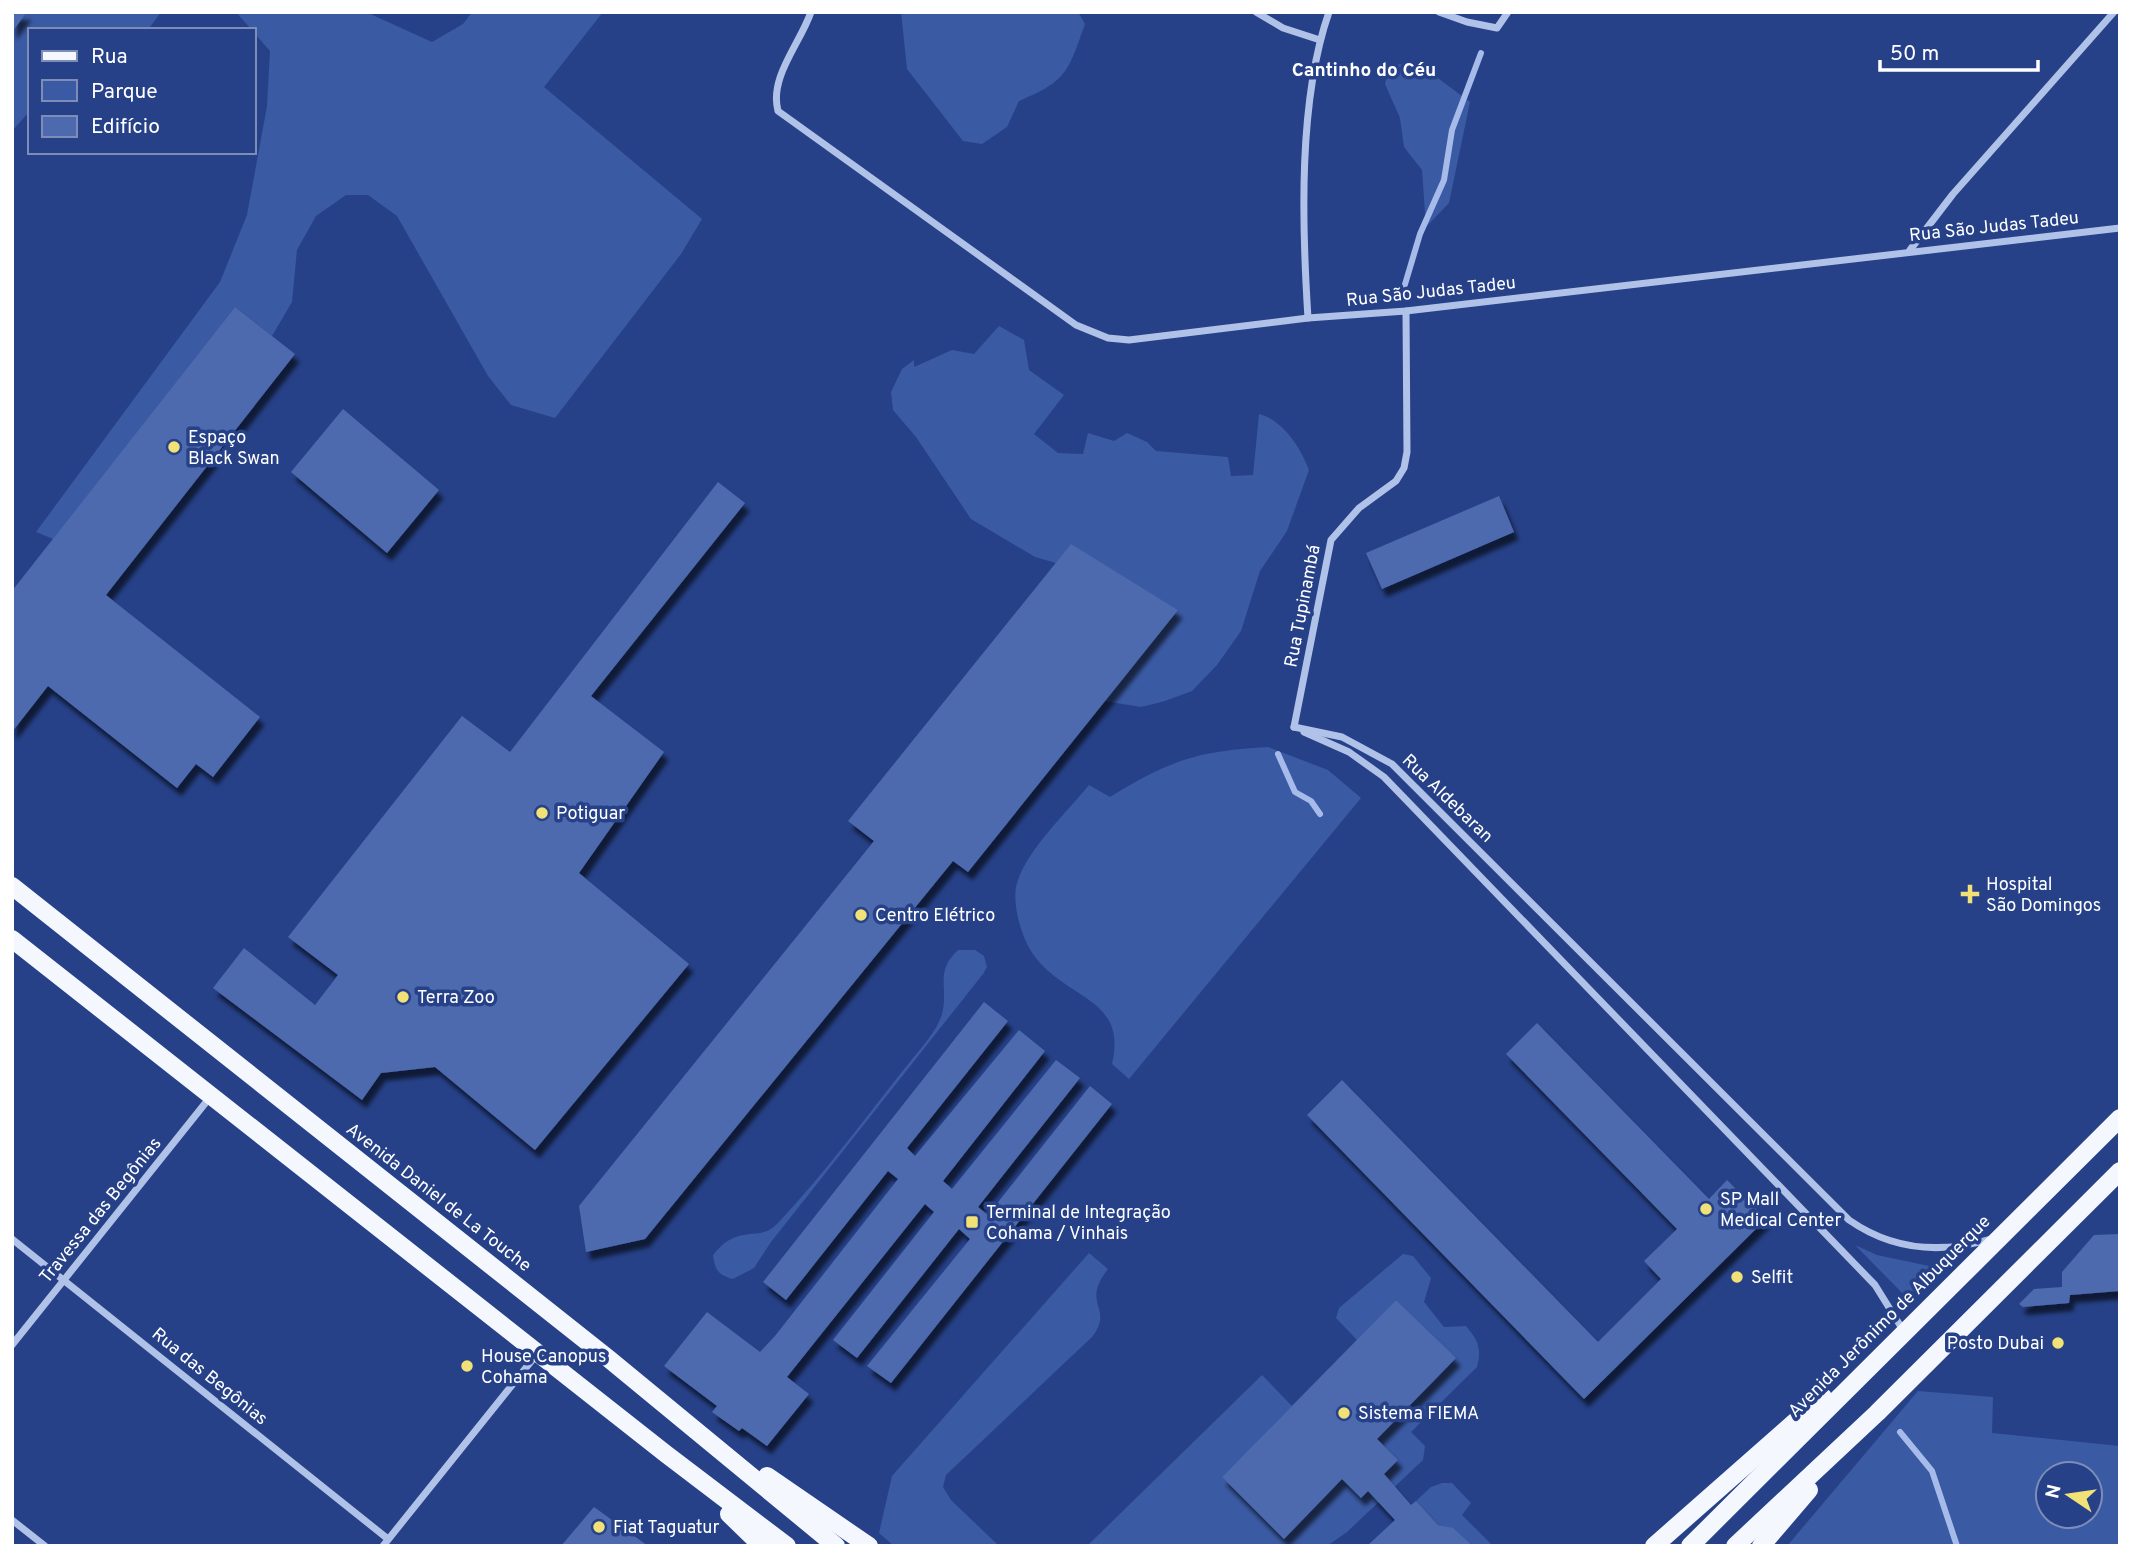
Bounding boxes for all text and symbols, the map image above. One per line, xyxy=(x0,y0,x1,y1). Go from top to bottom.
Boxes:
legend xyxy=(28,28,256,154)
scale bar xyxy=(1880,28,2038,72)
text: 50 m xyxy=(1890,41,1939,68)
text: Rua xyxy=(91,44,128,71)
district label: Cantinho do Céu xyxy=(1292,59,1436,83)
text: Parque xyxy=(91,79,158,106)
text: Edifício xyxy=(91,114,160,141)
street label: Rua São Judas Tadeu xyxy=(1908,207,2080,248)
street label: Rua São Judas Tadeu xyxy=(1345,272,1517,313)
place label: Espaço Black Swan xyxy=(188,427,280,471)
marker: Espaço Black Swan xyxy=(166,439,182,455)
street label: Rua Tupinambá xyxy=(1280,543,1327,670)
street label: Rua Aldebaran xyxy=(1396,750,1497,848)
place label: Potiguar xyxy=(556,803,625,826)
marker: Potiguar xyxy=(534,805,550,821)
place label: Hospital São Domingos xyxy=(1986,874,2101,918)
marker: Hospital São Domingos xyxy=(1960,884,1980,904)
place label: Centro Elétrico xyxy=(875,905,995,928)
marker: Centro Elétrico xyxy=(853,907,869,923)
place label: Terra Zoo xyxy=(417,987,495,1010)
marker: Terra Zoo xyxy=(395,989,411,1005)
street label: Avenida Daniel de La Touche xyxy=(341,1119,535,1278)
street label: Travessa das Begônias xyxy=(35,1133,167,1289)
place label: SP Mall Medical Center xyxy=(1720,1189,1841,1233)
marker: SP Mall Medical Center xyxy=(1698,1201,1714,1217)
place label: Terminal de Integração Cohama / Vinhais xyxy=(986,1202,1171,1246)
street label: Avenida Jerônimo de Albuquerque xyxy=(1784,1211,1996,1423)
marker: Terminal de Integração Cohama / Vinhais xyxy=(964,1214,980,1230)
place label: Selfit xyxy=(1751,1267,1793,1290)
marker: Selfit xyxy=(1729,1269,1745,1285)
street label: Rua das Begônias xyxy=(146,1323,272,1431)
place label: Posto Dubai xyxy=(1947,1333,2044,1356)
marker: Posto Dubai xyxy=(2050,1335,2066,1351)
place label: House Canopus Cohama xyxy=(481,1346,606,1390)
marker: House Canopus Cohama xyxy=(459,1358,475,1374)
place label: Sistema FIEMA xyxy=(1358,1403,1479,1426)
marker: Sistema FIEMA xyxy=(1336,1405,1352,1421)
north arrow xyxy=(2034,1460,2104,1530)
text: N xyxy=(2041,1482,2068,1501)
place label: Fiat Taguatur xyxy=(613,1517,719,1540)
marker: Fiat Taguatur xyxy=(591,1519,607,1535)

